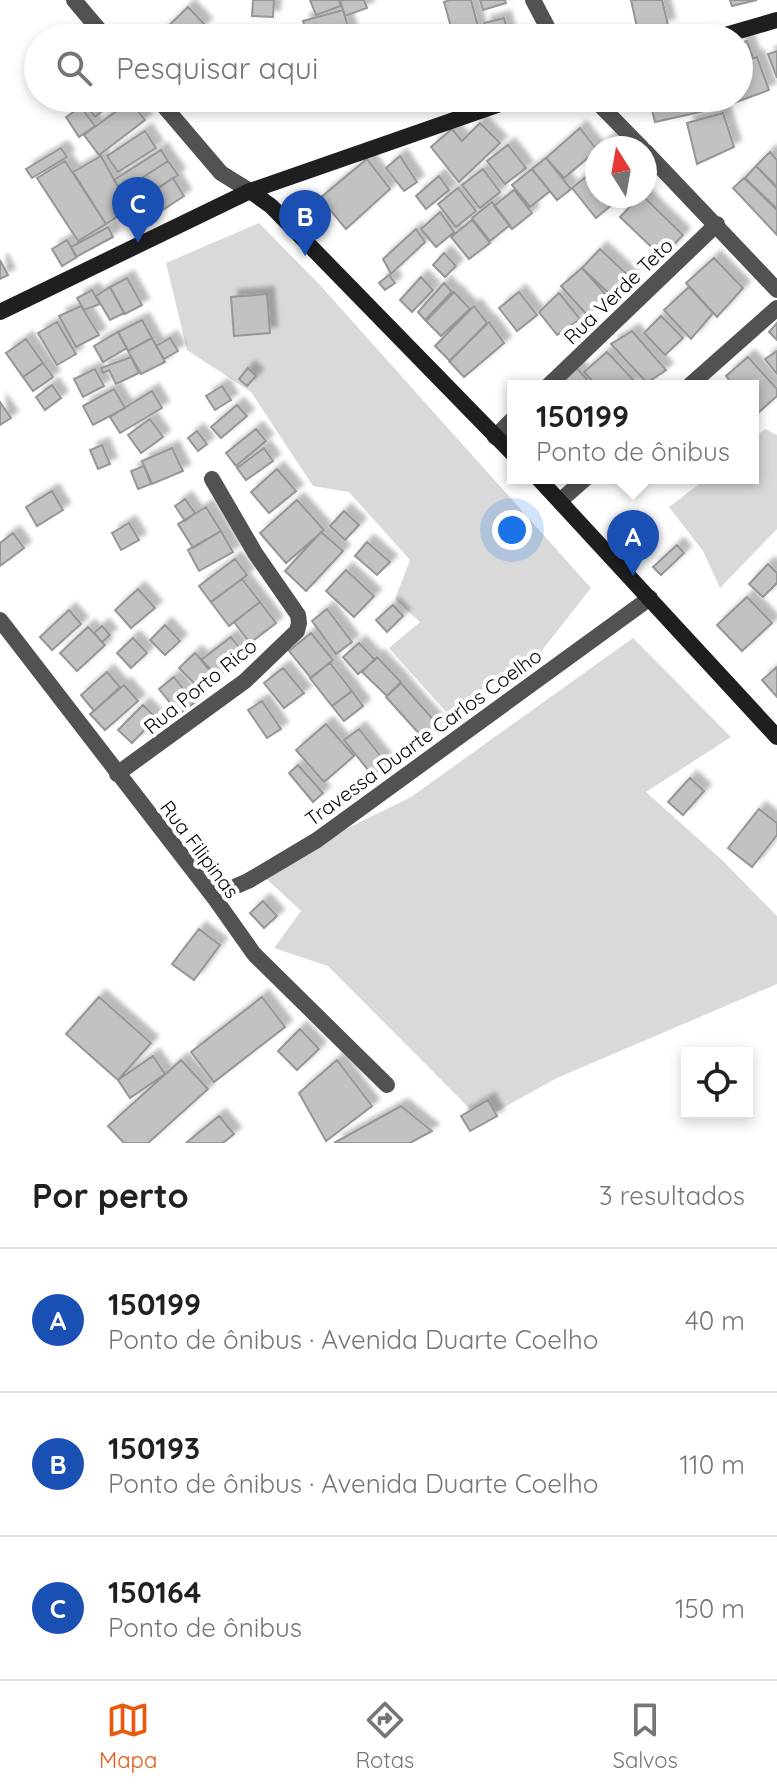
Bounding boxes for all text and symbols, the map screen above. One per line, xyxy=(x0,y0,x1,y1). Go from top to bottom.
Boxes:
search box xyxy=(24,24,753,112)
icon: search xyxy=(52,46,96,90)
text: Pesquisar aqui xyxy=(116,49,318,87)
north arrow xyxy=(585,136,657,208)
pin: C xyxy=(112,177,164,243)
pin: B xyxy=(279,190,331,256)
street label: Rua Verde Teto xyxy=(558,233,678,349)
popup xyxy=(507,380,759,484)
text: 150199 xyxy=(536,397,629,435)
text: Ponto de ônibus xyxy=(536,435,730,468)
your location xyxy=(492,510,532,550)
pin: A xyxy=(607,510,659,576)
street label: Rua Porto Rico xyxy=(139,633,261,739)
street label: Travessa Duarte Carlos Coelho xyxy=(300,643,546,831)
street label: Rua Filipinas xyxy=(155,795,245,903)
map controls xyxy=(681,1047,753,1119)
button: locate xyxy=(681,1047,753,1119)
text: Por perto xyxy=(32,1174,189,1217)
text: 3 resultados xyxy=(599,1179,745,1212)
text: 150199 xyxy=(108,1285,201,1323)
text: A xyxy=(50,1304,66,1337)
text: 40 m xyxy=(685,1304,745,1337)
text: Ponto de ônibus · Avenida Duarte Coelho xyxy=(108,1323,598,1356)
text: 150193 xyxy=(108,1429,200,1467)
text: B xyxy=(49,1448,67,1481)
text: 110 m xyxy=(679,1448,745,1481)
text: Ponto de ônibus · Avenida Duarte Coelho xyxy=(108,1467,598,1500)
text: 150164 xyxy=(108,1573,201,1611)
text: C xyxy=(50,1592,66,1625)
text: 150 m xyxy=(675,1592,745,1625)
text: Ponto de ônibus xyxy=(108,1611,302,1644)
tab: Mapa xyxy=(99,1698,157,1774)
tab: Rotas xyxy=(355,1698,414,1774)
tab: Salvos xyxy=(613,1698,678,1774)

